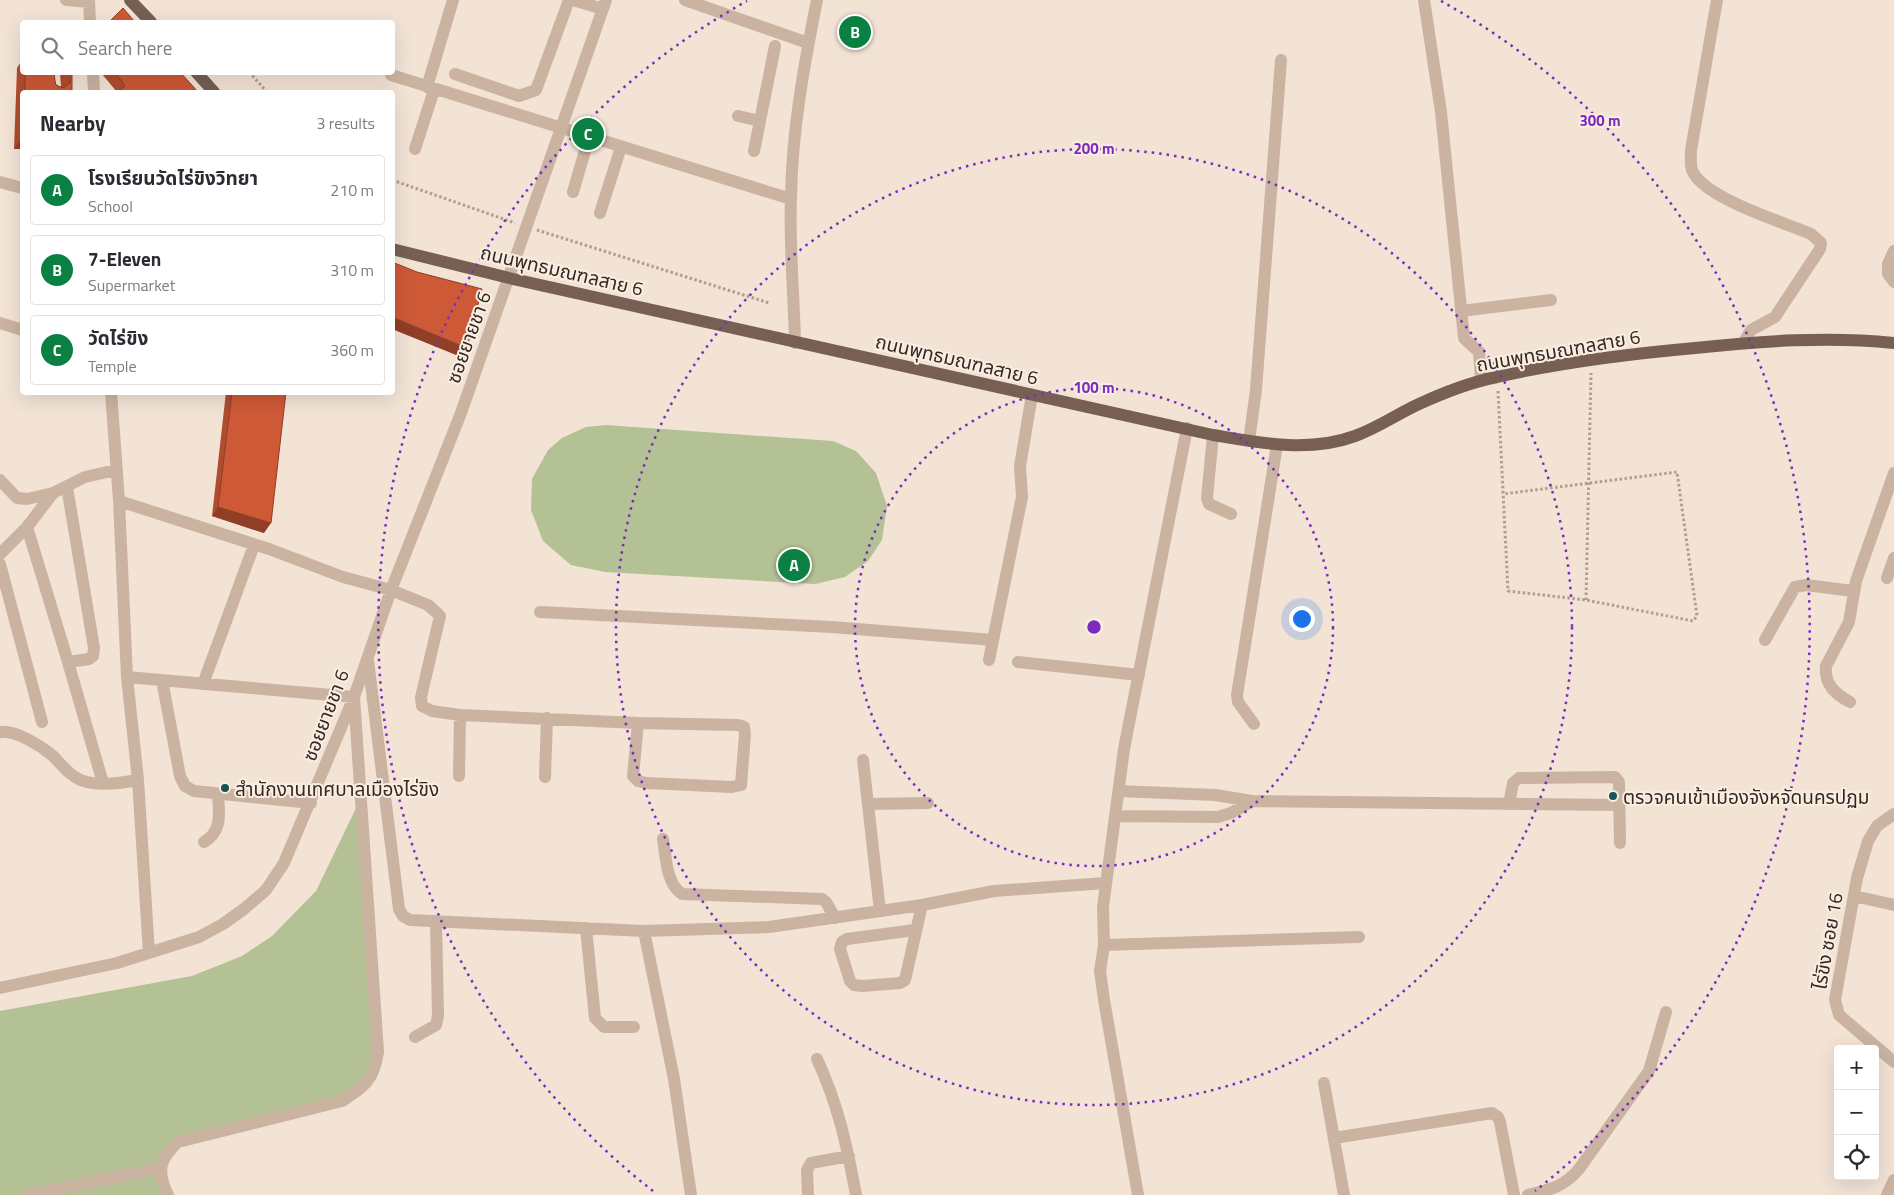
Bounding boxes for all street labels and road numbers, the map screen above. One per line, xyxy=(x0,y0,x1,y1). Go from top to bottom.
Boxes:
street label: ถนนพุทธมณฑลสาย 6 xyxy=(478,237,646,303)
street label: ซอยยายชา 6 xyxy=(438,287,498,387)
street label: ถนนพุทธมณฑลสาย 6 xyxy=(1474,321,1642,379)
street label: ถนนพุทธมณฑลสาย 6 xyxy=(873,326,1041,392)
street label: ซอยยายชา 6 xyxy=(294,665,356,765)
street label: ไร่ขิง ซอย 16 xyxy=(1804,890,1850,993)

